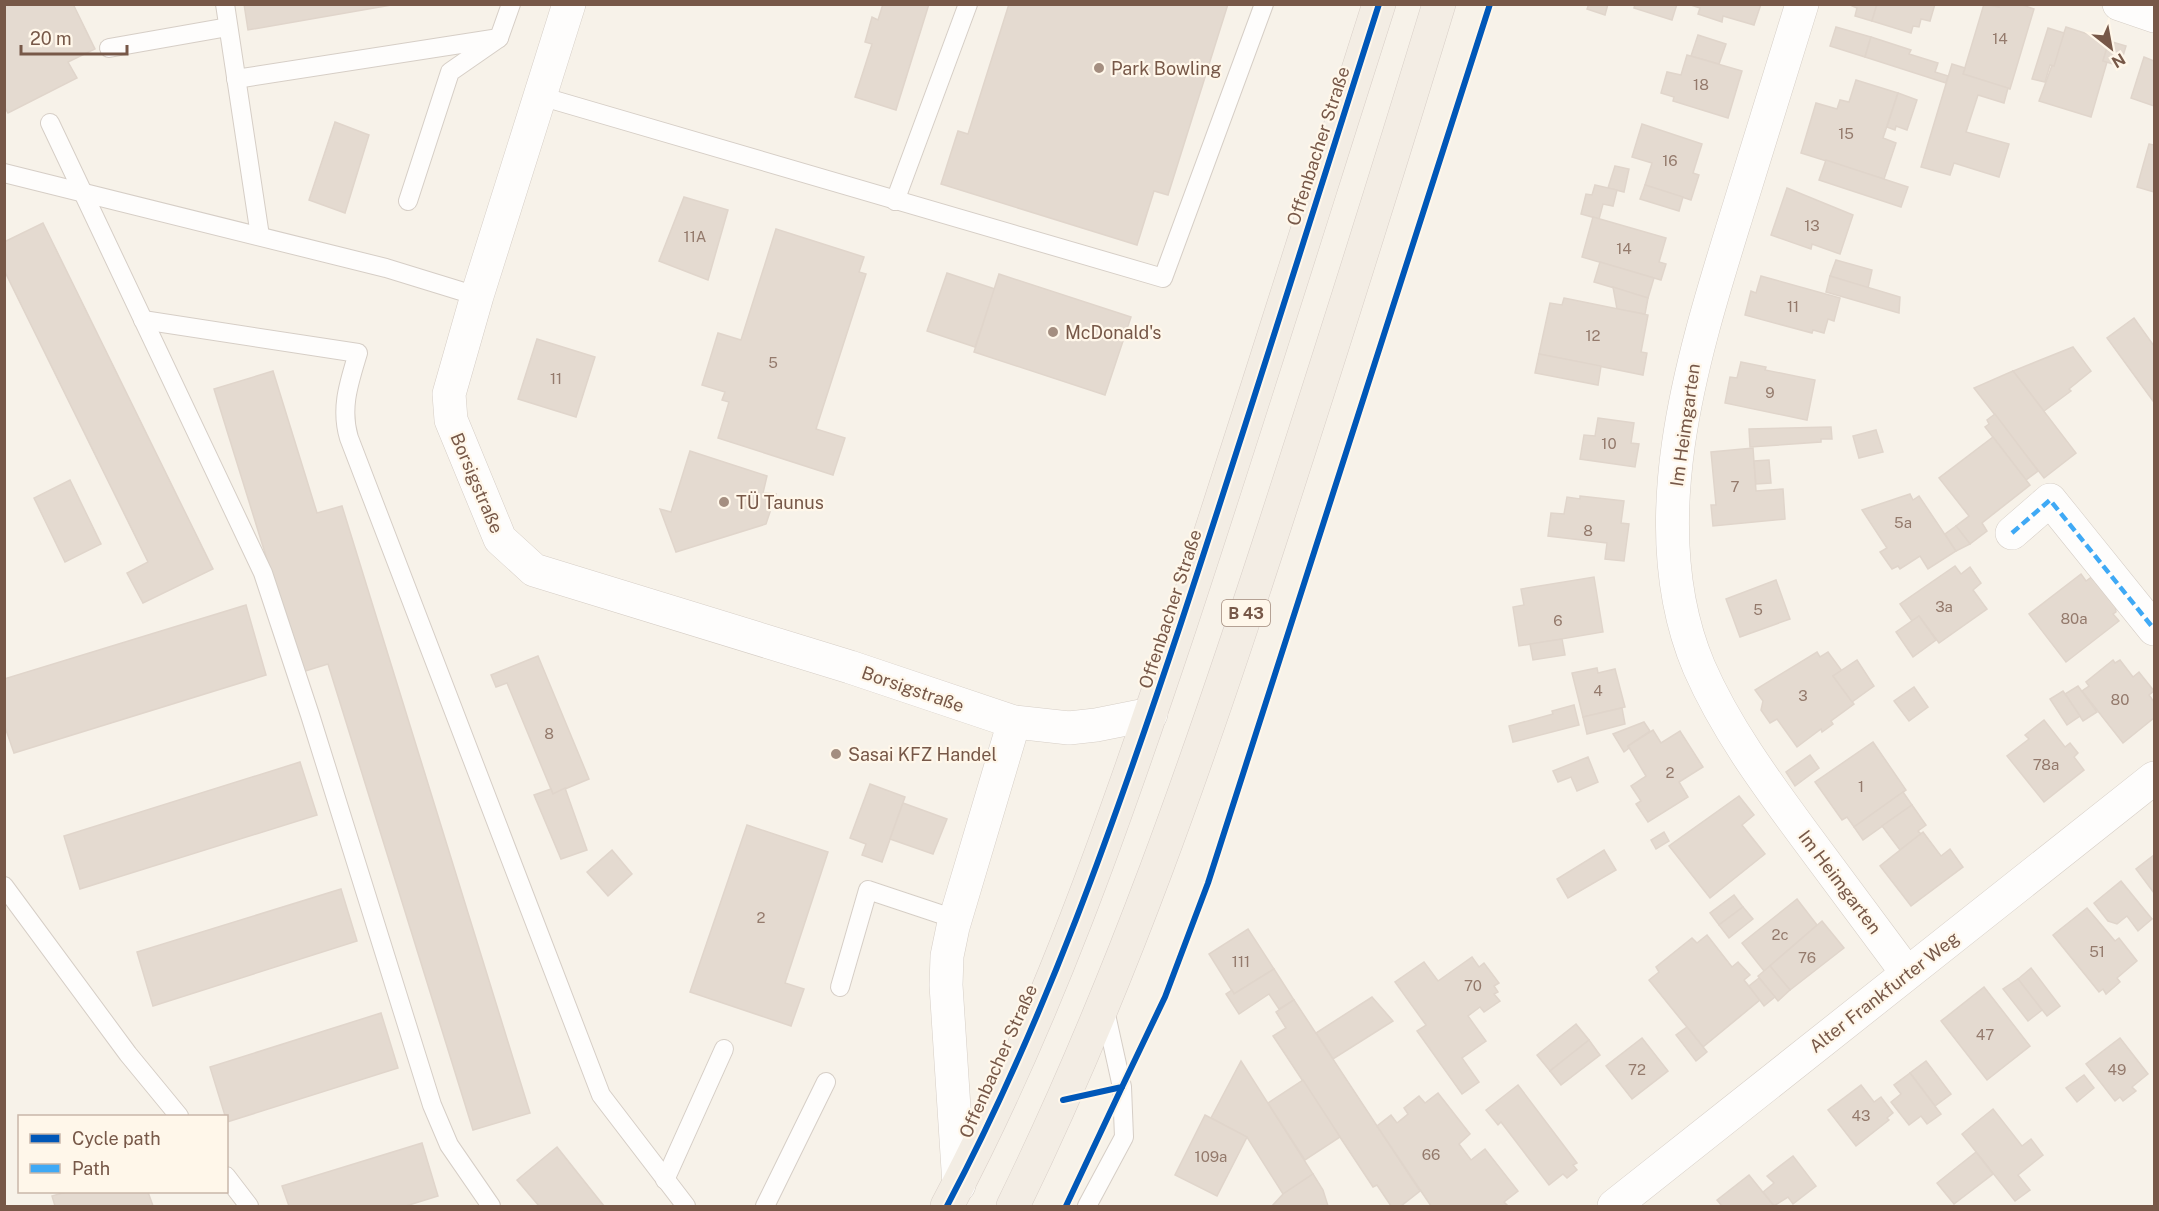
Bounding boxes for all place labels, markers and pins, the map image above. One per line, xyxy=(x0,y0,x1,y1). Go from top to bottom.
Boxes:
place label: Park Bowling xyxy=(1111,58,1222,79)
marker: Park Bowling xyxy=(1092,61,1106,75)
place label: McDonald's xyxy=(1065,322,1161,343)
marker: McDonald's xyxy=(1046,325,1060,339)
place label: TÜ Taunus xyxy=(736,491,824,513)
marker: TÜ Taunus xyxy=(717,495,731,509)
place label: Sasai KFZ Handel xyxy=(848,744,997,765)
marker: Sasai KFZ Handel xyxy=(829,747,843,761)

